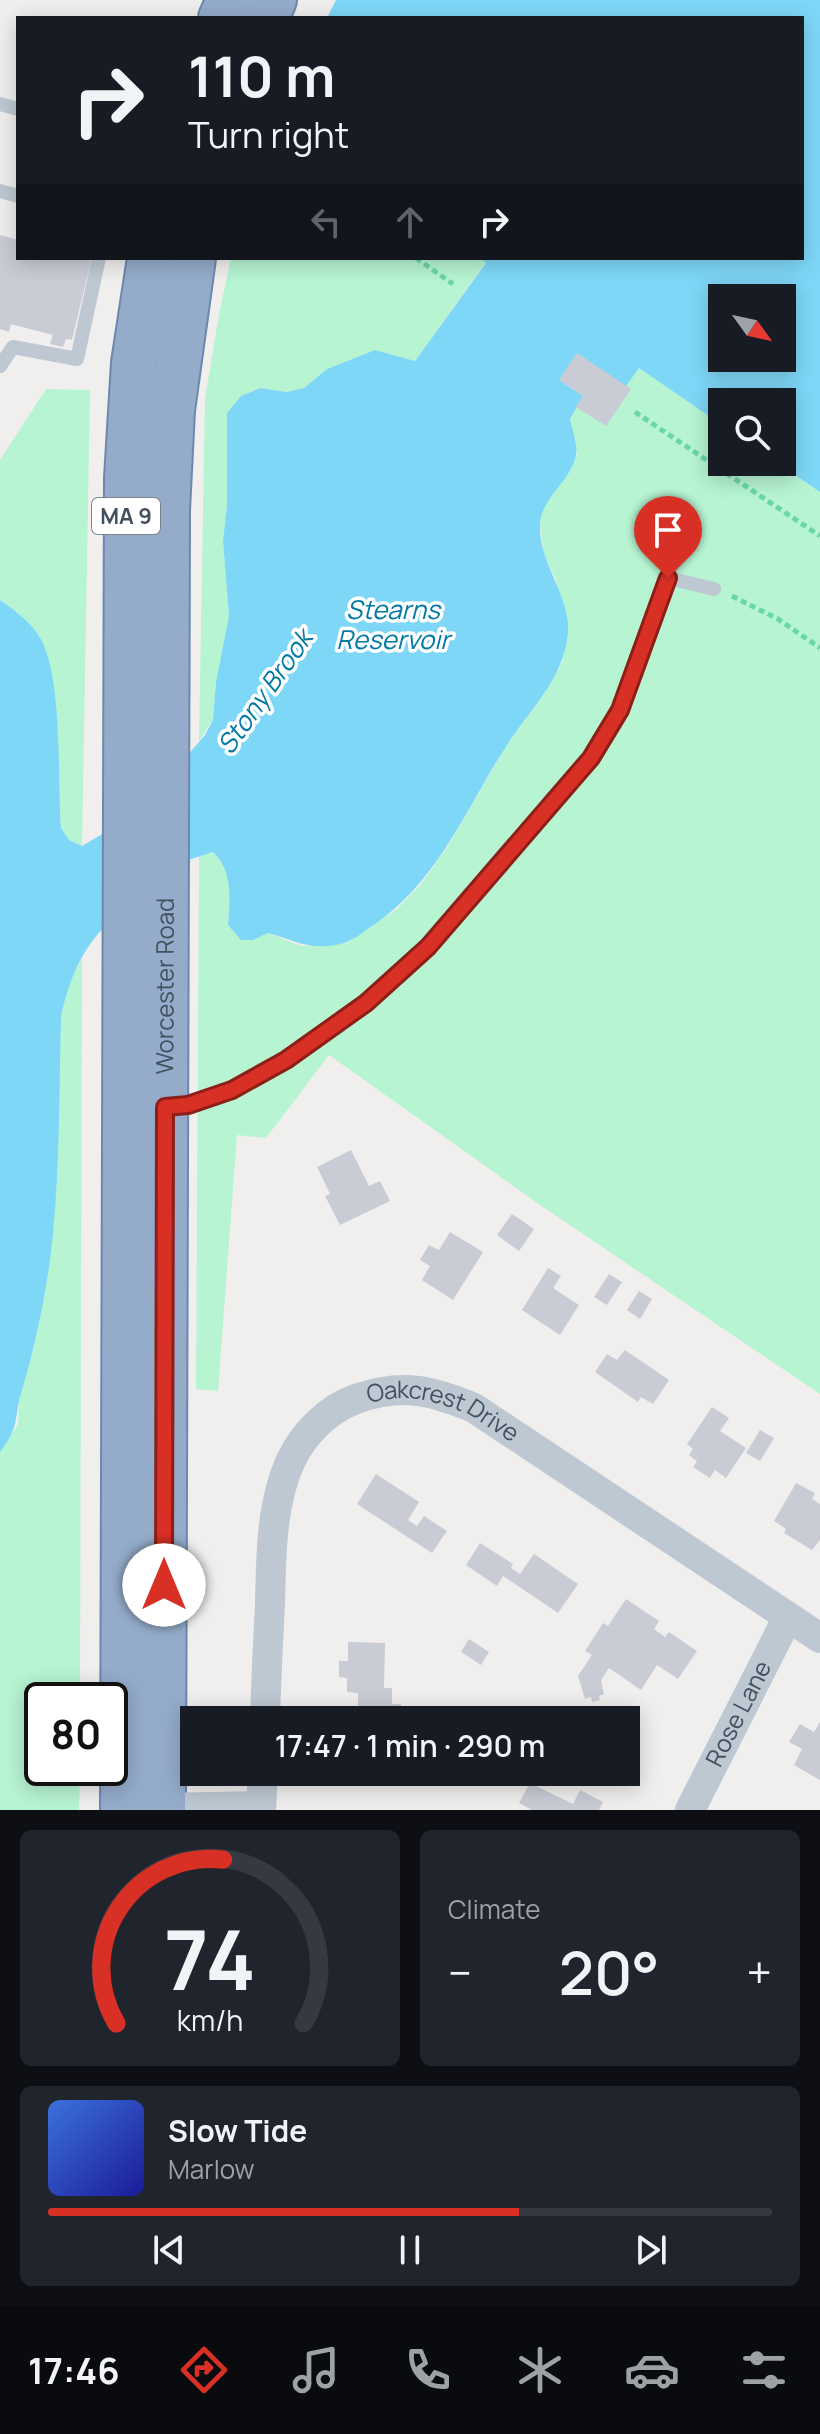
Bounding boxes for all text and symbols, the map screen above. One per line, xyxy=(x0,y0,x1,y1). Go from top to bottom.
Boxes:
text: 110 m xyxy=(188,37,335,114)
icon: right xyxy=(56,48,160,152)
text: Turn right xyxy=(188,110,349,159)
icon: left xyxy=(304,200,348,244)
icon: ahead xyxy=(388,200,432,244)
icon: right xyxy=(472,200,516,244)
north arrow xyxy=(708,284,796,372)
map controls xyxy=(708,284,796,476)
button: search xyxy=(708,388,796,476)
pin xyxy=(634,496,702,578)
road number: MA 9 xyxy=(92,498,160,534)
icon: arrive xyxy=(646,508,690,552)
water label: Stearns Reservoir xyxy=(336,591,453,657)
water label: Stony Brook xyxy=(208,619,323,761)
street label: Worcester Road xyxy=(147,898,181,1074)
street label: Oakcrest Drive xyxy=(363,1372,526,1449)
position arrow xyxy=(122,1543,206,1627)
street label: Rose Lane xyxy=(697,1655,778,1772)
speed limit sign: 80 xyxy=(24,1682,128,1786)
text: 17:47 · 1 min · 290 m xyxy=(275,1725,545,1766)
text: Climate xyxy=(448,1891,540,1927)
text: 74 xyxy=(164,1901,256,2015)
text: 20° xyxy=(559,1931,660,2013)
text: − xyxy=(448,1942,472,2002)
text: + xyxy=(747,1942,772,2002)
text: km/h xyxy=(177,2001,243,2040)
text: Slow Tide xyxy=(168,2110,307,2151)
text: Marlow xyxy=(168,2151,255,2187)
icon: previous xyxy=(147,2228,191,2272)
icon: pause xyxy=(388,2228,432,2272)
icon: next xyxy=(629,2228,673,2272)
icon: directions xyxy=(176,2342,232,2398)
icon: music xyxy=(288,2342,344,2398)
icon: phone xyxy=(400,2342,456,2398)
icon: climate xyxy=(512,2342,568,2398)
icon: car xyxy=(624,2342,680,2398)
icon: filters xyxy=(736,2342,792,2398)
text: 17:46 xyxy=(28,2346,120,2395)

